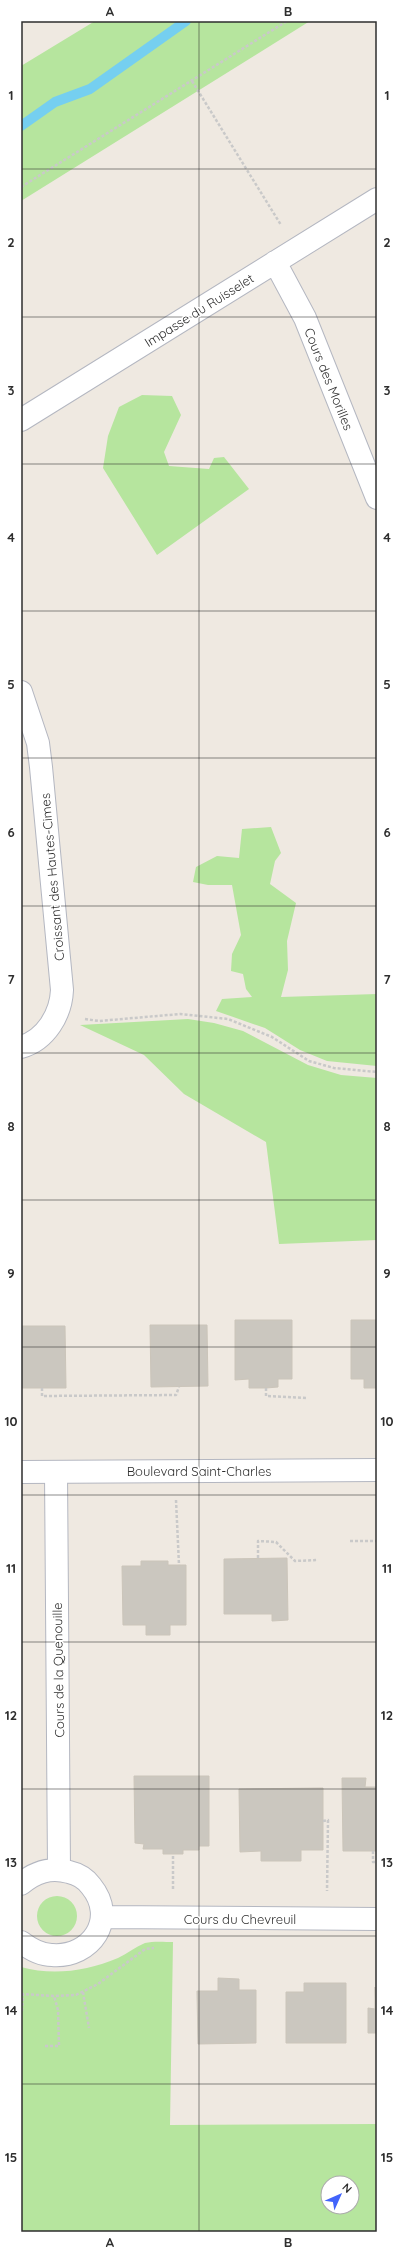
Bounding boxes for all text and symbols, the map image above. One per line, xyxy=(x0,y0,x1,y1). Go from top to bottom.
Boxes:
text: A xyxy=(106,3,115,19)
text: B xyxy=(284,3,292,19)
text: 1 xyxy=(8,87,14,103)
text: 1 xyxy=(384,87,390,103)
text: 2 xyxy=(7,234,15,250)
text: 2 xyxy=(383,234,391,250)
street label: Impasse du Ruisselet xyxy=(141,270,257,350)
street label: Cours des Morilles xyxy=(301,325,357,433)
text: 3 xyxy=(8,382,15,398)
text: 3 xyxy=(384,382,391,398)
text: 4 xyxy=(7,529,15,545)
text: 4 xyxy=(383,529,391,545)
text: 5 xyxy=(7,676,15,692)
text: 5 xyxy=(383,676,391,692)
street label: Croissant des Hautes-Cimes xyxy=(37,792,67,962)
text: 6 xyxy=(7,824,15,840)
text: 6 xyxy=(383,824,391,840)
text: 7 xyxy=(7,971,15,987)
text: 7 xyxy=(383,971,391,987)
text: 8 xyxy=(7,1118,15,1134)
text: 8 xyxy=(383,1118,391,1134)
text: 9 xyxy=(7,1265,15,1281)
text: 9 xyxy=(383,1265,391,1281)
text: 10 xyxy=(4,1413,18,1429)
text: 10 xyxy=(380,1413,394,1429)
street label: Boulevard Saint-Charles xyxy=(127,1463,271,1479)
text: 11 xyxy=(6,1560,16,1576)
text: 11 xyxy=(382,1560,392,1576)
street label: Cours de la Quenouille xyxy=(49,1602,67,1738)
text: 12 xyxy=(5,1707,17,1723)
text: 12 xyxy=(381,1707,393,1723)
text: 13 xyxy=(5,1854,17,1870)
text: 13 xyxy=(381,1854,393,1870)
street label: Cours du Chevreuil xyxy=(184,1911,296,1927)
text: 14 xyxy=(5,2002,18,2018)
text: 14 xyxy=(381,2002,394,2018)
text: 15 xyxy=(5,2149,17,2165)
text: 15 xyxy=(381,2149,393,2165)
north arrow xyxy=(320,2175,360,2215)
text: N xyxy=(339,2180,355,2196)
text: A xyxy=(106,2234,115,2250)
text: B xyxy=(284,2234,292,2250)

